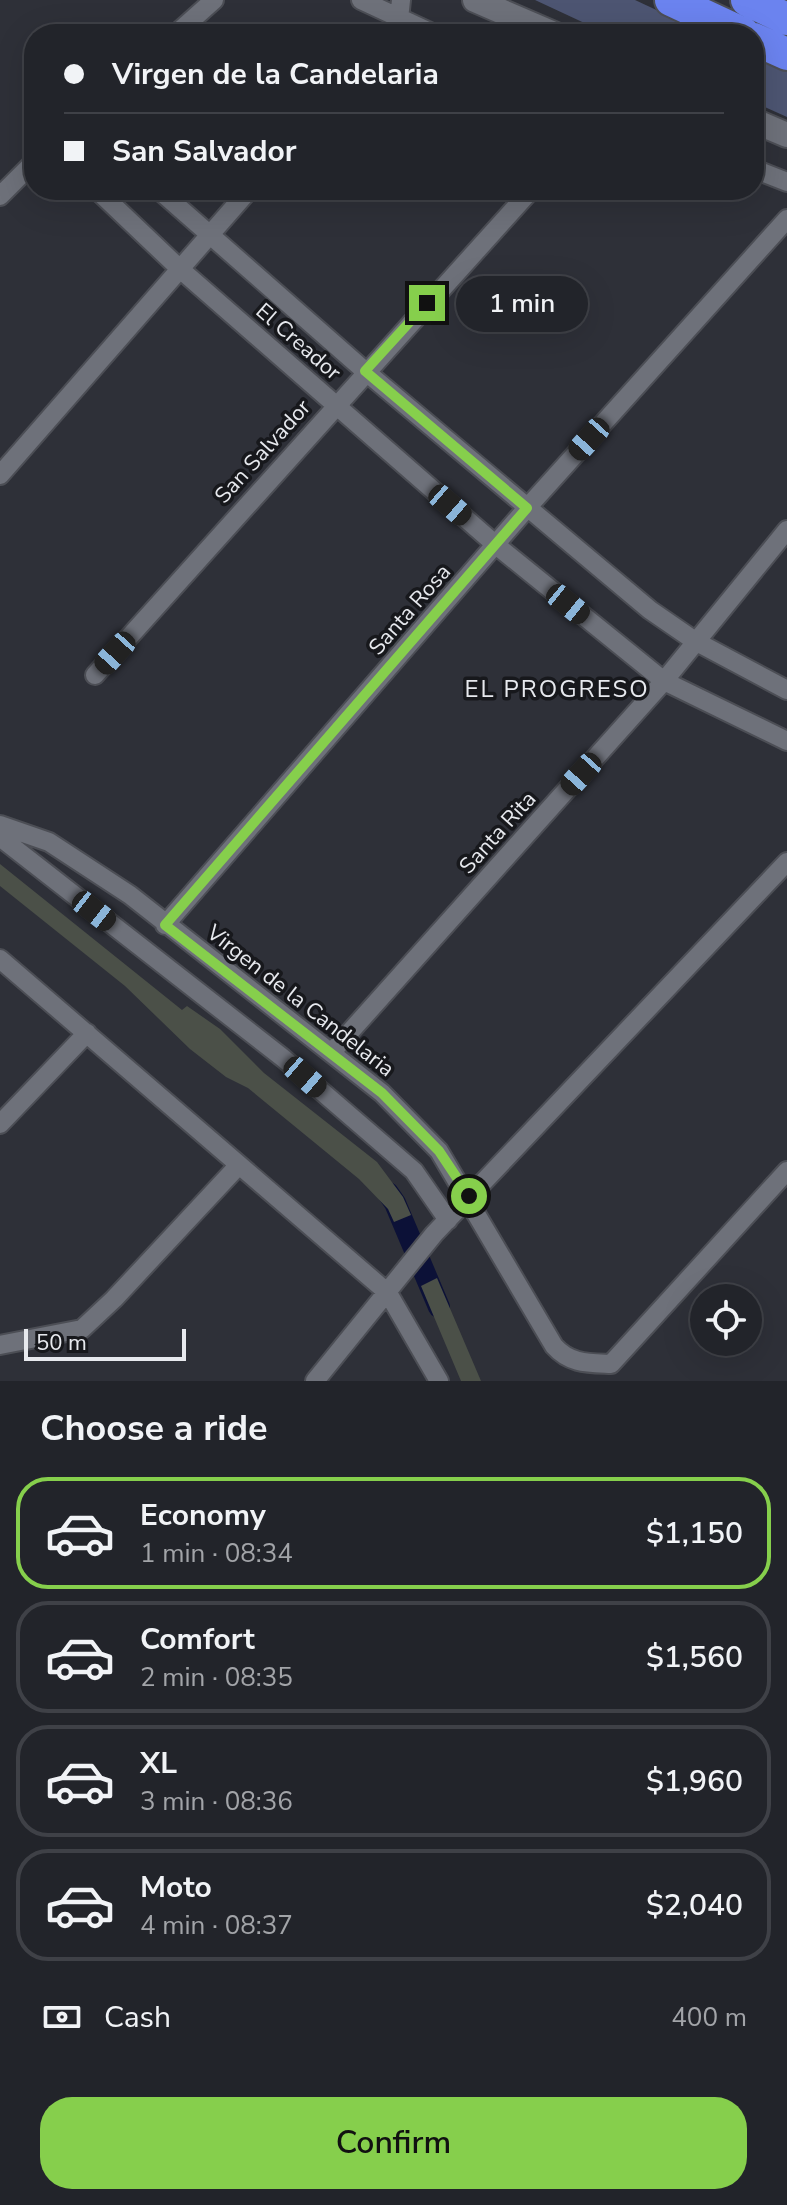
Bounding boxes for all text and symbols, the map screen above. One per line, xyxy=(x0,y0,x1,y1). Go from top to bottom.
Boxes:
text: Virgen de la Candelaria xyxy=(112,54,439,95)
text: San Salvador xyxy=(112,131,296,172)
callout: 1 min xyxy=(455,275,587,331)
route end xyxy=(409,285,445,321)
text: 1 min xyxy=(489,286,555,321)
street label: El Creador xyxy=(249,296,347,387)
street label: San Salvador xyxy=(208,393,318,510)
car xyxy=(564,413,614,465)
car xyxy=(424,480,476,530)
street label: Santa Rosa xyxy=(362,558,458,662)
car xyxy=(542,580,594,628)
car xyxy=(90,627,140,679)
district label: EL PROGRESO xyxy=(464,673,650,705)
car xyxy=(556,748,606,800)
street label: Santa Rita xyxy=(453,785,543,881)
car xyxy=(68,887,120,935)
street label: Virgen de la Candelaria xyxy=(199,917,401,1084)
car xyxy=(279,1052,331,1102)
route start xyxy=(451,1178,487,1214)
map controls xyxy=(690,1284,762,1356)
button: locate xyxy=(690,1284,762,1356)
scale bar xyxy=(24,1325,186,1361)
text: 50 m xyxy=(36,1328,87,1358)
text: Choose a ride xyxy=(40,1404,268,1453)
text: Economy xyxy=(140,1495,266,1536)
icon: car xyxy=(44,1497,116,1569)
text: $1,150 xyxy=(646,1513,743,1554)
text: 1 min · 08:34 xyxy=(140,1536,293,1571)
text: Comfort xyxy=(140,1619,255,1660)
icon: car xyxy=(44,1621,116,1693)
text: $1,560 xyxy=(646,1637,743,1678)
text: 2 min · 08:35 xyxy=(140,1660,293,1695)
text: XL xyxy=(140,1743,177,1784)
icon: car xyxy=(44,1745,116,1817)
text: $1,960 xyxy=(646,1761,743,1802)
text: 3 min · 08:36 xyxy=(140,1784,293,1819)
text: Moto xyxy=(140,1867,212,1908)
icon: car xyxy=(44,1869,116,1941)
text: $2,040 xyxy=(646,1885,743,1926)
text: 4 min · 08:37 xyxy=(140,1908,293,1943)
icon: cash xyxy=(40,1995,84,2039)
text: Cash xyxy=(104,1997,171,2038)
text: 400 m xyxy=(671,2000,747,2035)
button: Confirm xyxy=(40,2097,747,2189)

